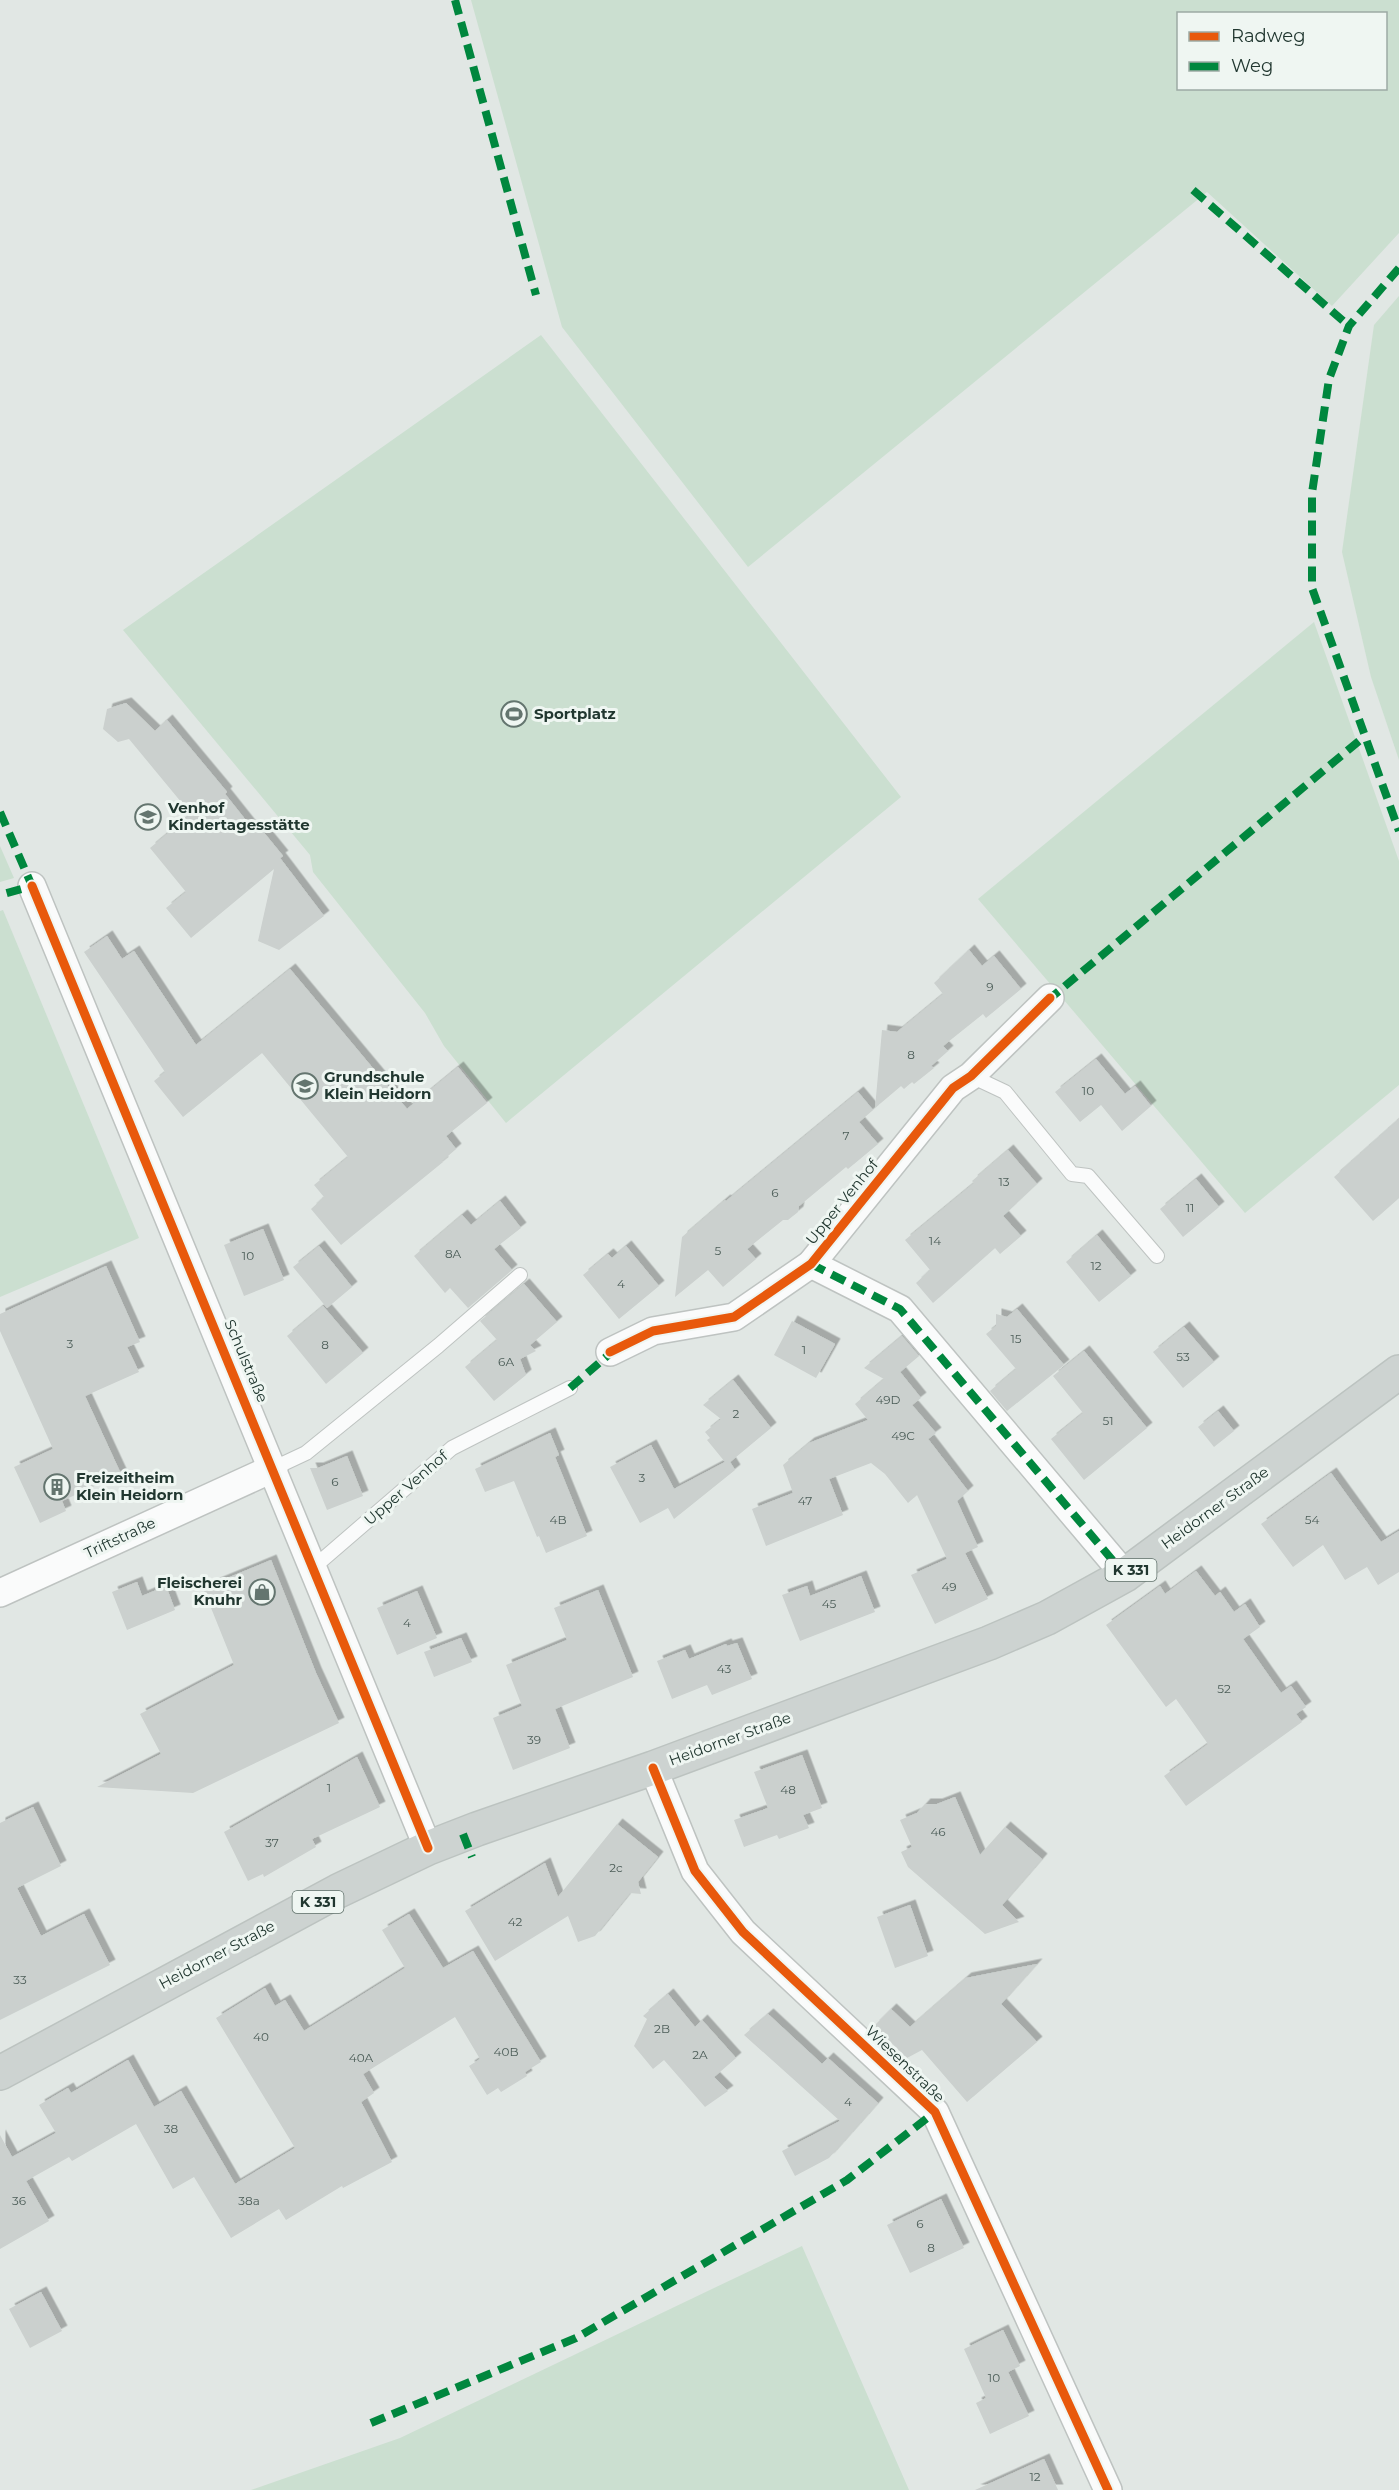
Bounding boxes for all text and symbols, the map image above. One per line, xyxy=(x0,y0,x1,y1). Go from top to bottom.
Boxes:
legend xyxy=(1177,12,1387,90)
text: Radweg xyxy=(1231,25,1306,47)
text: Weg xyxy=(1231,55,1273,77)
sports icon: Sportplatz xyxy=(499,699,529,729)
place label: Sportplatz xyxy=(534,704,616,723)
place label: Venhof Kindertagesstätte xyxy=(167,798,310,834)
school or university icon: Venhof Kindertagesstätte xyxy=(133,802,163,832)
house number: 9 xyxy=(986,979,994,994)
house number: 8 xyxy=(907,1047,915,1062)
place label: Grundschule Klein Heidorn xyxy=(324,1067,431,1103)
school or university icon: Grundschule Klein Heidorn xyxy=(290,1071,320,1101)
house number: 10 xyxy=(1082,1083,1094,1098)
house number: 7 xyxy=(842,1128,850,1143)
street label: Upper Venhof xyxy=(801,1154,883,1248)
house number: 13 xyxy=(998,1174,1010,1189)
house number: 6 xyxy=(771,1185,779,1200)
house number: 11 xyxy=(1186,1200,1194,1215)
house number: 14 xyxy=(929,1233,941,1248)
house number: 5 xyxy=(715,1243,722,1258)
house number: 8A xyxy=(445,1246,461,1261)
house number: 10 xyxy=(242,1248,254,1263)
house number: 12 xyxy=(1090,1258,1102,1273)
house number: 4 xyxy=(617,1276,625,1291)
street label: Schulstraße xyxy=(220,1316,273,1405)
house number: 15 xyxy=(1010,1331,1022,1346)
house number: 3 xyxy=(67,1336,74,1351)
house number: 8 xyxy=(321,1337,329,1352)
house number: 1 xyxy=(802,1342,806,1357)
house number: 53 xyxy=(1176,1349,1190,1364)
house number: 6A xyxy=(498,1354,514,1369)
house number: 49D xyxy=(875,1392,901,1407)
house number: 2 xyxy=(733,1406,740,1421)
house number: 51 xyxy=(1102,1413,1114,1428)
house number: 49C xyxy=(891,1428,915,1443)
street label: Upper Venhof xyxy=(360,1446,452,1529)
street label: Heidorner Straße xyxy=(1157,1462,1272,1553)
place label: Freizeitheim Klein Heidorn xyxy=(76,1468,183,1504)
house number: 3 xyxy=(639,1470,646,1485)
building icon: Freizeitheim Klein Heidorn xyxy=(42,1472,72,1502)
house number: 6 xyxy=(331,1474,339,1489)
house number: 47 xyxy=(798,1493,812,1508)
house number: 4B xyxy=(550,1512,566,1527)
house number: 54 xyxy=(1305,1512,1319,1527)
street label: Triftstraße xyxy=(81,1513,158,1562)
road number: K 331 xyxy=(1106,1559,1156,1581)
place label: Fleischerei Knuhr xyxy=(157,1573,243,1609)
shop icon: Fleischerei Knuhr xyxy=(247,1577,277,1607)
house number: 49 xyxy=(941,1579,957,1594)
house number: 45 xyxy=(822,1596,837,1611)
house number: 4 xyxy=(403,1615,411,1630)
house number: 43 xyxy=(717,1661,731,1676)
house number: 52 xyxy=(1217,1681,1231,1696)
street label: Heidorner Straße xyxy=(666,1708,793,1769)
house number: 39 xyxy=(527,1732,541,1747)
house number: 1 xyxy=(327,1780,331,1795)
house number: 48 xyxy=(780,1782,796,1797)
house number: 46 xyxy=(930,1824,946,1839)
house number: 37 xyxy=(265,1835,279,1850)
house number: 2c xyxy=(609,1860,623,1875)
road number: K 331 xyxy=(292,1891,344,1913)
house number: 42 xyxy=(508,1914,523,1929)
street label: Heidorner Straße xyxy=(156,1916,278,1993)
house number: 33 xyxy=(13,1972,27,1987)
house number: 2B xyxy=(654,2021,670,2036)
street label: Wiesenstraße xyxy=(862,2021,949,2106)
house number: 40 xyxy=(253,2029,269,2044)
house number: 40B xyxy=(494,2044,518,2059)
house number: 2A xyxy=(692,2047,708,2062)
house number: 40A xyxy=(349,2050,374,2065)
house number: 4 xyxy=(844,2094,852,2109)
house number: 38 xyxy=(164,2121,179,2136)
house number: 36 xyxy=(12,2193,26,2208)
house number: 38a xyxy=(238,2193,260,2208)
house number: 6 xyxy=(916,2216,924,2231)
house number: 8 xyxy=(927,2240,935,2255)
house number: 10 xyxy=(988,2370,1000,2385)
house number: 12 xyxy=(1029,2469,1041,2484)

